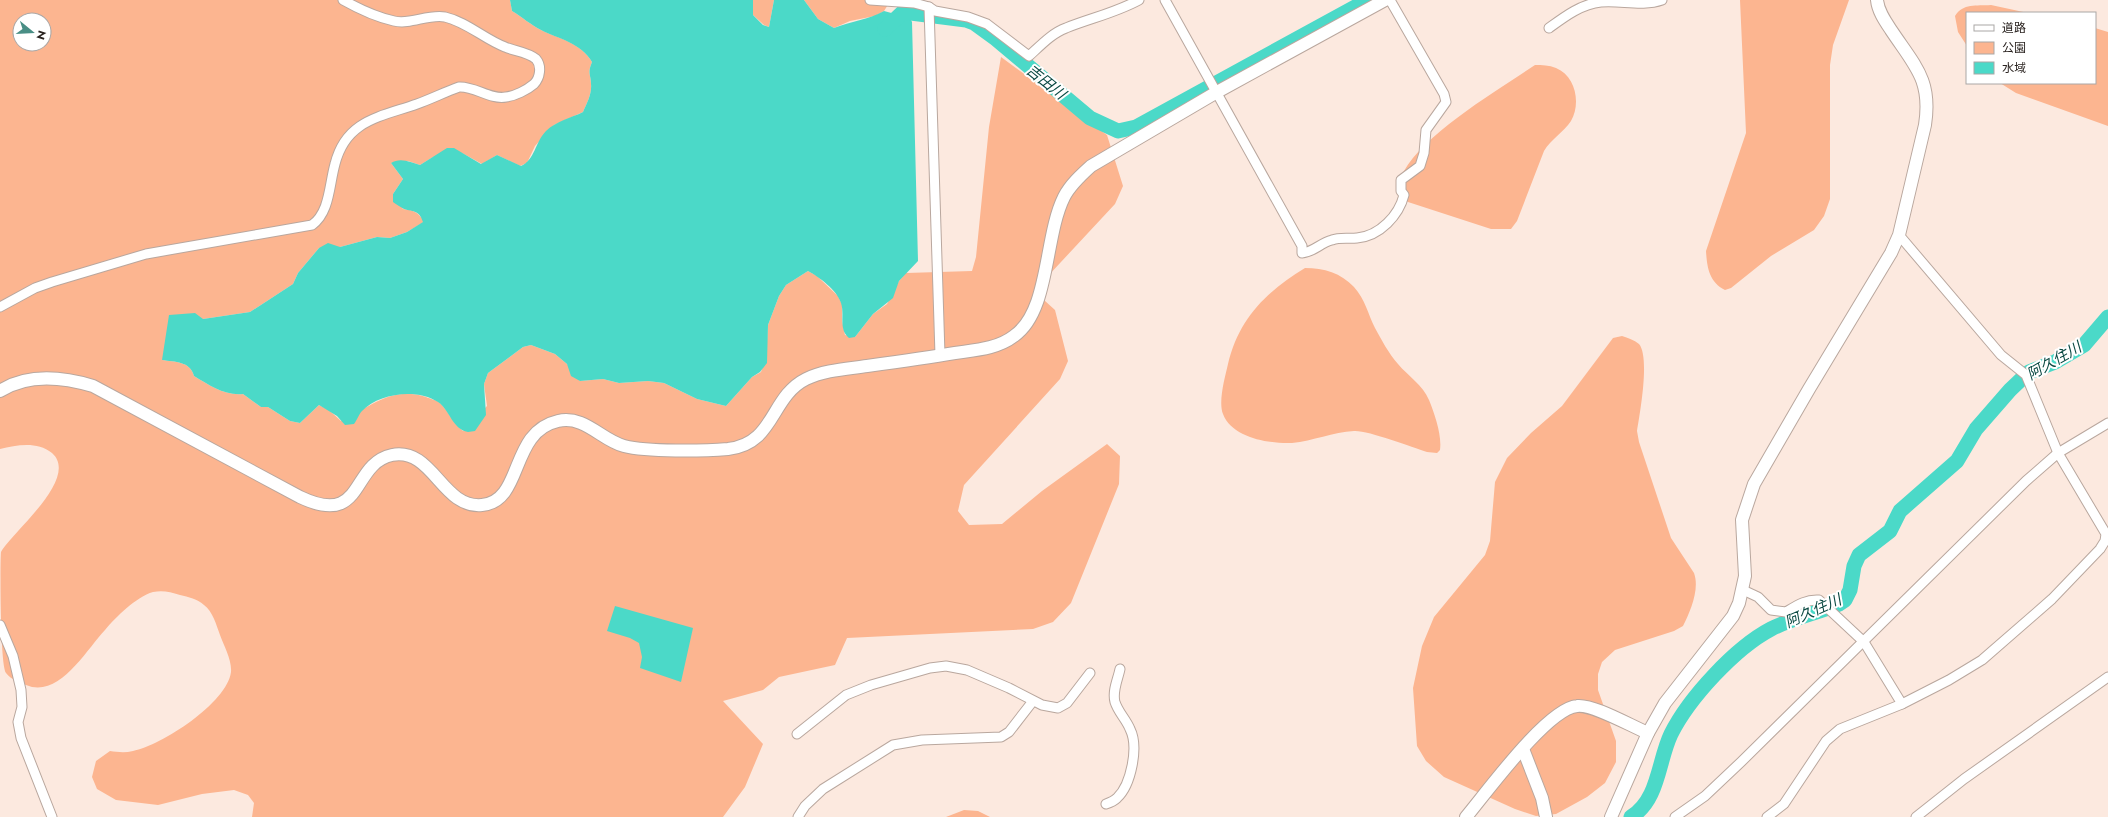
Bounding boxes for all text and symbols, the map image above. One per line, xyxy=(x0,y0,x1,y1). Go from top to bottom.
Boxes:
north arrow xyxy=(12,12,52,52)
legend xyxy=(1966,12,2096,84)
text: 道路 xyxy=(2002,19,2026,37)
text: N xyxy=(33,28,50,42)
text: 公園 xyxy=(2002,39,2026,57)
water label: 吉田川 xyxy=(1022,59,1072,106)
text: 水域 xyxy=(2002,59,2026,77)
water label: 阿久住川 xyxy=(2023,335,2087,386)
water label: 阿久住川 xyxy=(1781,588,1847,633)

